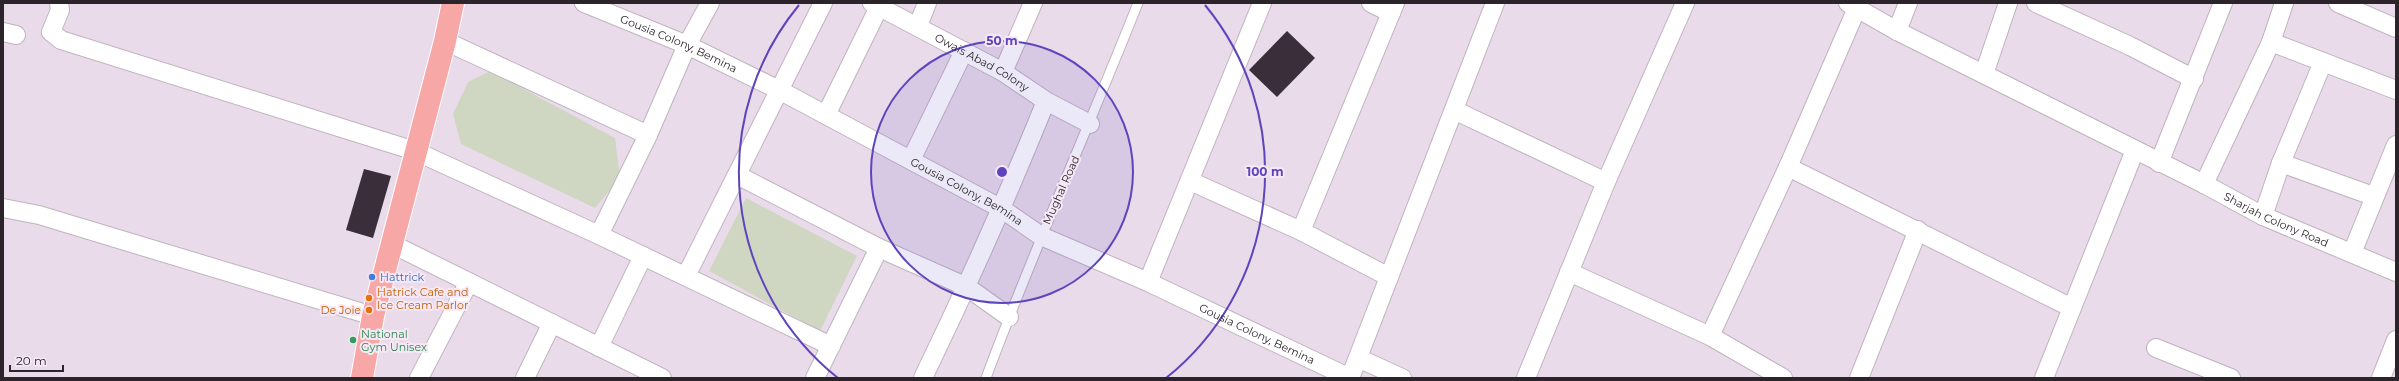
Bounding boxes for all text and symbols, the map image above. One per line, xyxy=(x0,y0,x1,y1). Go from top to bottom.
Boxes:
street label: Gousia Colony, Bemina xyxy=(618,12,739,75)
street label: Owais Abad Colony xyxy=(932,30,1032,95)
text: 50 m xyxy=(986,33,1018,48)
street label: Mughal Road xyxy=(1040,153,1082,227)
street label: Gousia Colony, Bemina xyxy=(908,154,1026,228)
text: 100 m xyxy=(1247,164,1283,179)
centre of rings xyxy=(995,165,1009,179)
street label: Sharjah Colony Road xyxy=(2221,189,2331,250)
place label: Hattrick xyxy=(380,270,425,284)
marker: Hattrick xyxy=(367,272,377,282)
place label: Hatrick Cafe and Ice Cream Parlor xyxy=(377,285,469,312)
marker: Hatrick Cafe and Ice Cream Parlor xyxy=(364,293,374,303)
street label: Gousia Colony, Bemina xyxy=(1197,300,1317,367)
place label: De Joie xyxy=(320,303,361,317)
marker: De Joie xyxy=(364,305,374,315)
place label: National Gym Unisex xyxy=(361,327,427,354)
marker: National Gym Unisex xyxy=(348,335,358,345)
scale bar xyxy=(10,347,63,373)
text: 20 m xyxy=(16,353,47,368)

